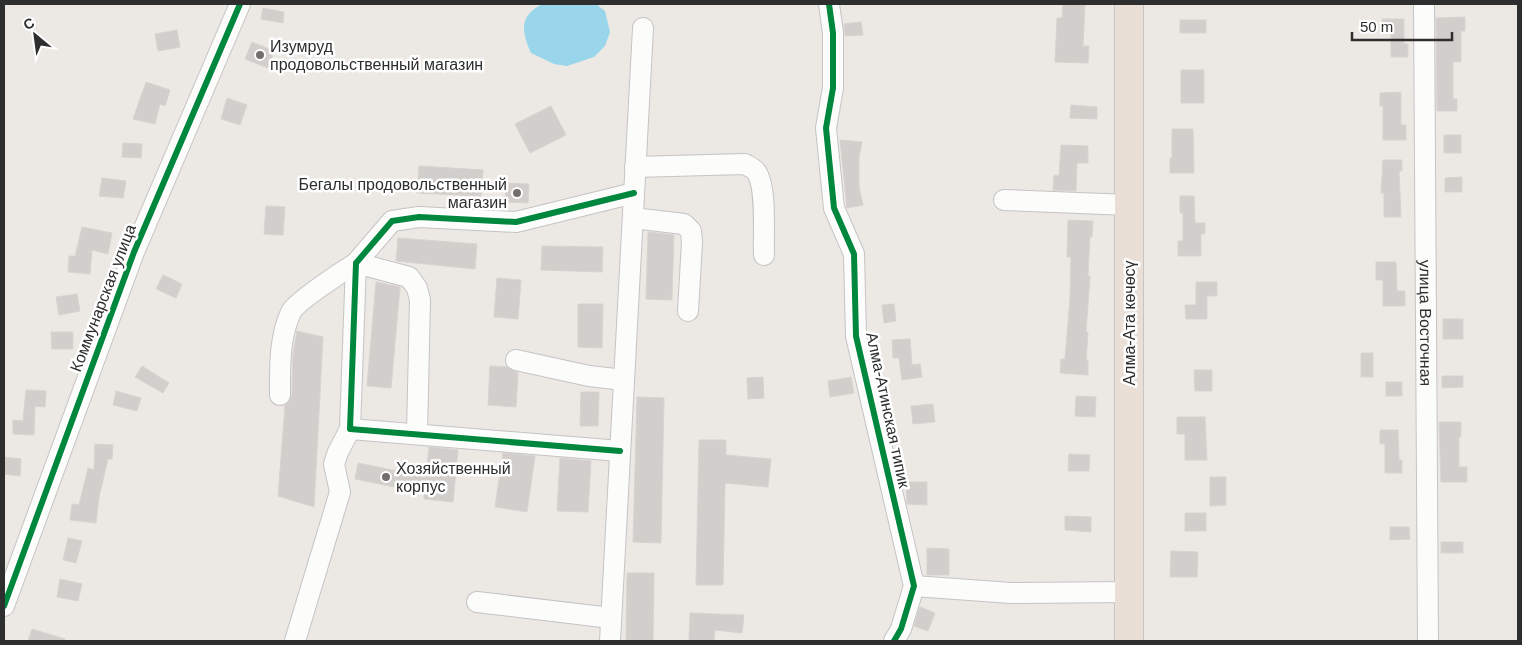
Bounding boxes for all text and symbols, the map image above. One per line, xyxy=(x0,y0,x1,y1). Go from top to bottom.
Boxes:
north arrow xyxy=(10,10,60,60)
scale bar xyxy=(1352,10,1452,42)
text: С xyxy=(20,14,37,33)
text: 50 m xyxy=(1360,18,1393,35)
place label: Изумруд продовольственный магазин xyxy=(270,38,483,73)
marker: Изумруд продовольственный магазин xyxy=(254,49,266,61)
place label: Бегалы продовольственный магазин xyxy=(298,176,507,211)
marker: Бегалы продовольственный магазин xyxy=(511,187,523,199)
street label: Коммунарская улица xyxy=(67,222,139,374)
street label: Алма-Ата көчөсү xyxy=(1121,260,1138,386)
street label: улица Восточная xyxy=(1417,260,1435,386)
street label: Алма-Атинская типик xyxy=(863,331,913,490)
place label: Хозяйственный корпус xyxy=(396,460,511,495)
marker: Хозяйственный корпус xyxy=(380,471,392,483)

